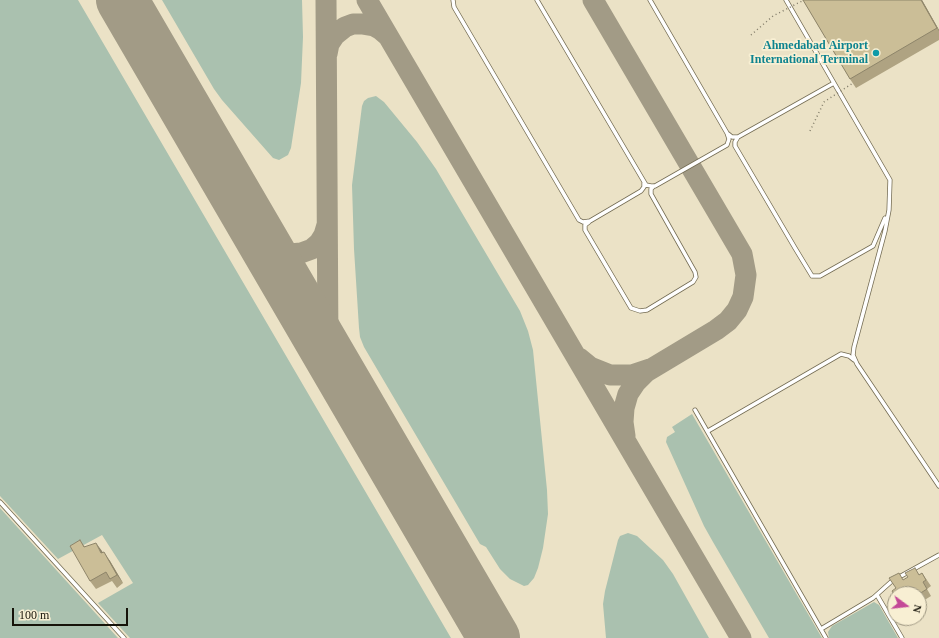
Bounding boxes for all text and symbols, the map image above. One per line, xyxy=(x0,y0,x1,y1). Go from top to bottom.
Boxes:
place label: Ahmedabad Airport International Terminal xyxy=(750,39,868,67)
marker: Ahmedabad Airport International Terminal xyxy=(871,48,881,58)
north arrow xyxy=(887,586,927,626)
scale bar xyxy=(14,600,130,626)
text: N xyxy=(911,603,924,614)
text: 100 m xyxy=(19,608,49,622)

